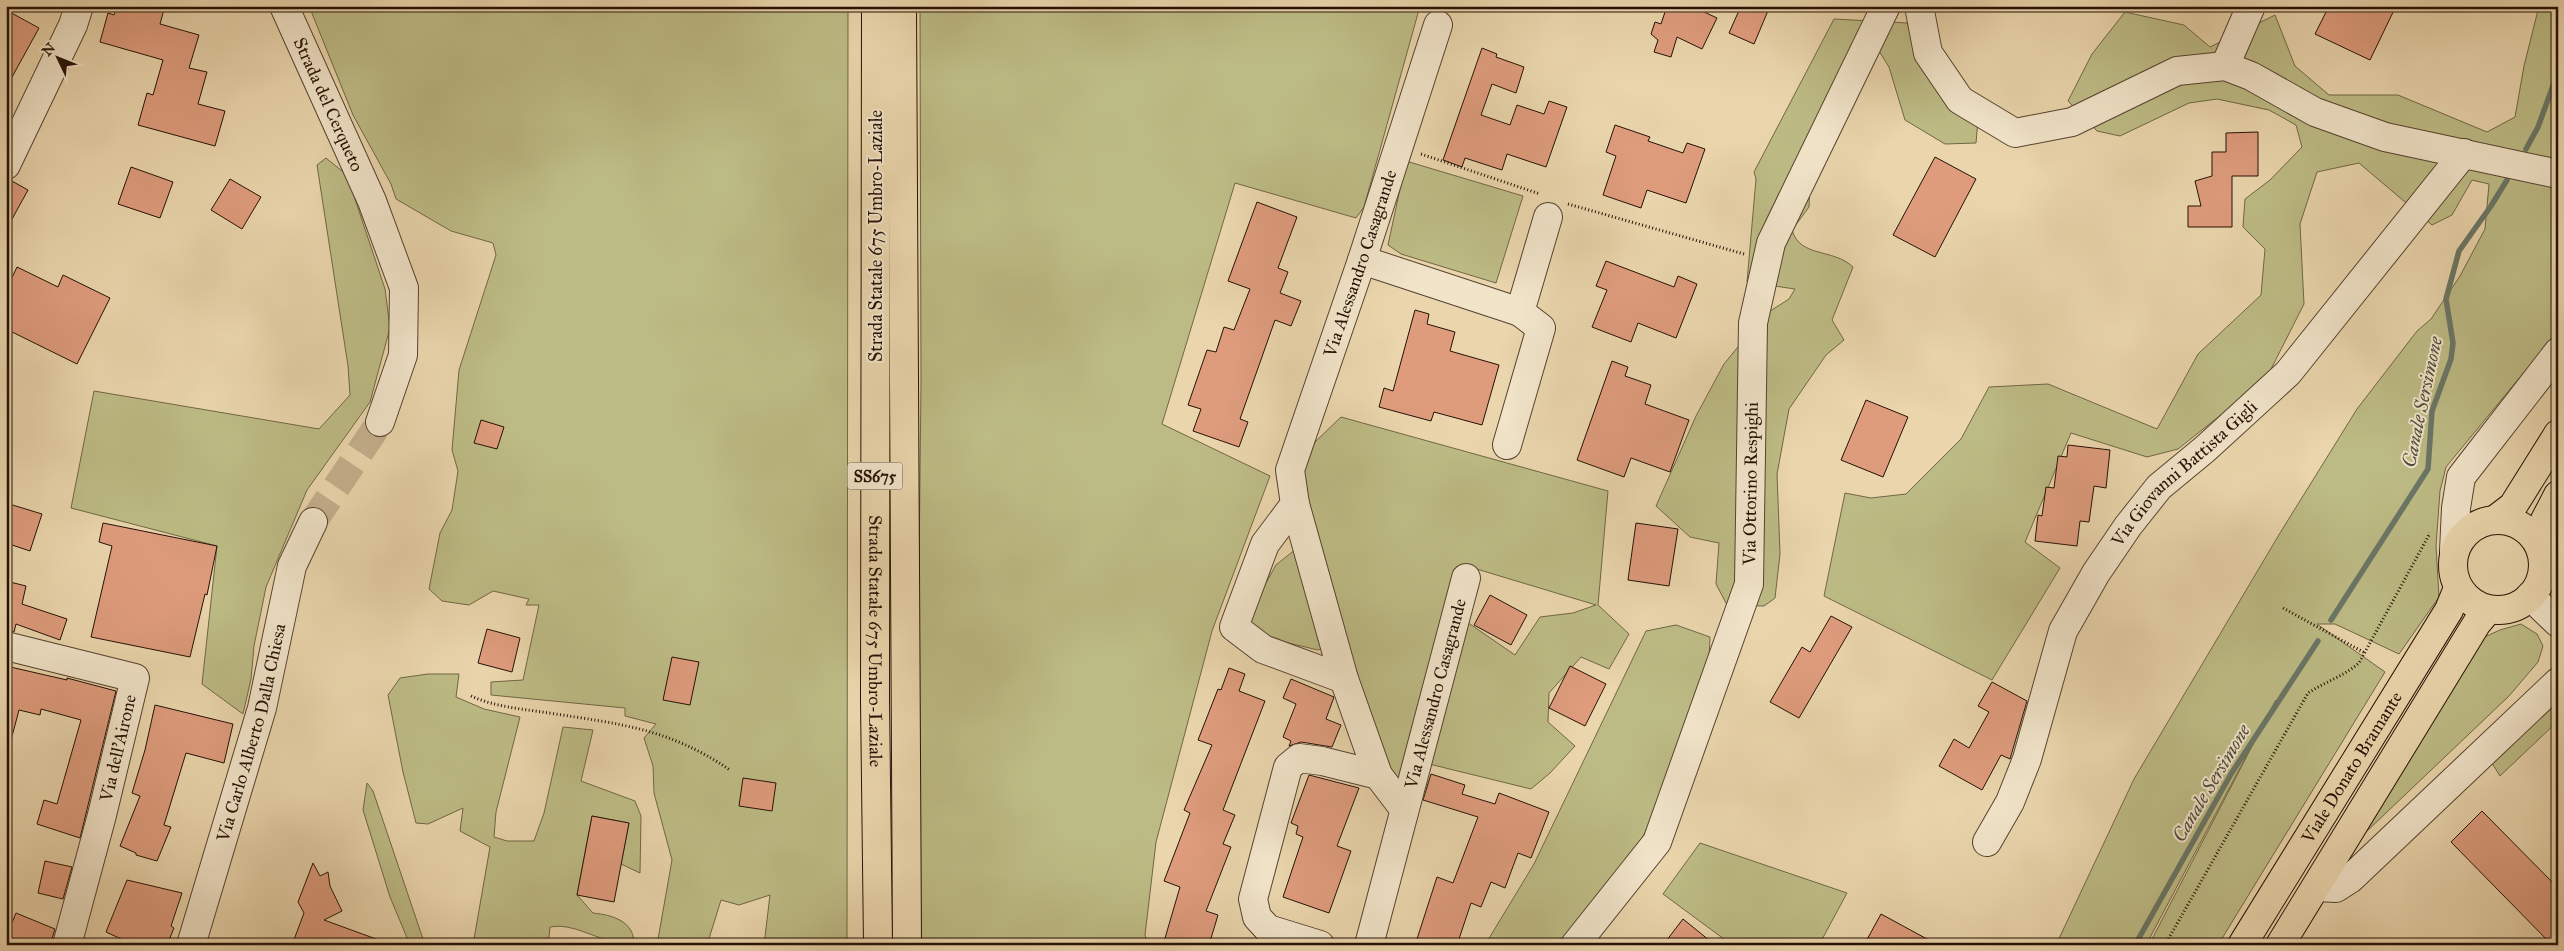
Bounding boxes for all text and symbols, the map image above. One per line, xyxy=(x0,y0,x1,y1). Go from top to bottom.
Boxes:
north arrow xyxy=(32,32,82,82)
street label: Strada del Cerqueto xyxy=(289,34,368,175)
text: N xyxy=(39,39,59,60)
street label: Strada Statale 675 Umbro-Laziale xyxy=(865,110,887,362)
street label: Via Alessandro Casagrande xyxy=(1318,167,1401,361)
water label: Canale Sersimone xyxy=(2397,334,2447,469)
street label: Via Giovanni Battista Gigli xyxy=(2106,396,2262,551)
street label: Via Ottorino Respighi xyxy=(1738,402,1764,566)
road number: SS675 xyxy=(848,462,902,490)
street label: Strada Statale 675 Umbro-Laziale xyxy=(864,515,887,767)
street label: Via Alessandro Casagrande xyxy=(1400,596,1471,792)
street label: Via Carlo Alberto Dalla Chiesa xyxy=(211,621,291,845)
street label: Viale Donato Bramante xyxy=(2296,687,2407,848)
street label: Via dell'Airone xyxy=(95,692,141,805)
water label: Canale Sersimone xyxy=(2167,719,2256,846)

